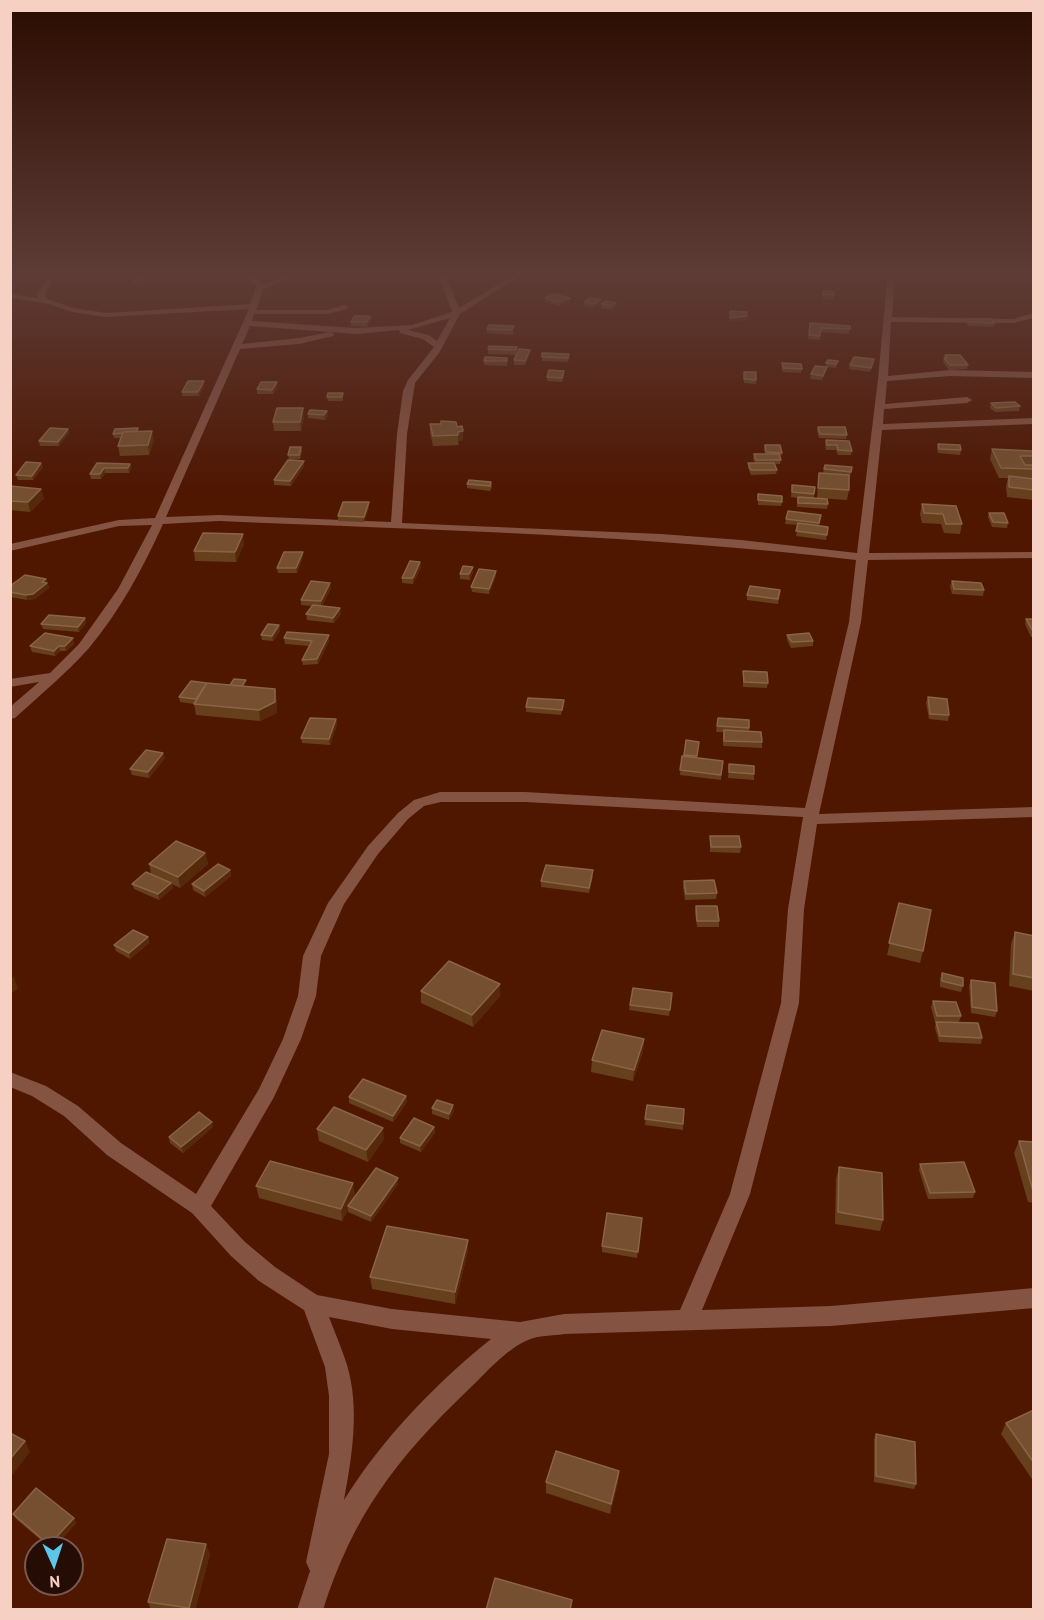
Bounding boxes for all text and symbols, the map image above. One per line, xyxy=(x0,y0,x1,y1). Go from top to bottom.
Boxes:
north arrow xyxy=(24,1536,84,1596)
text: N xyxy=(49,1572,61,1592)

